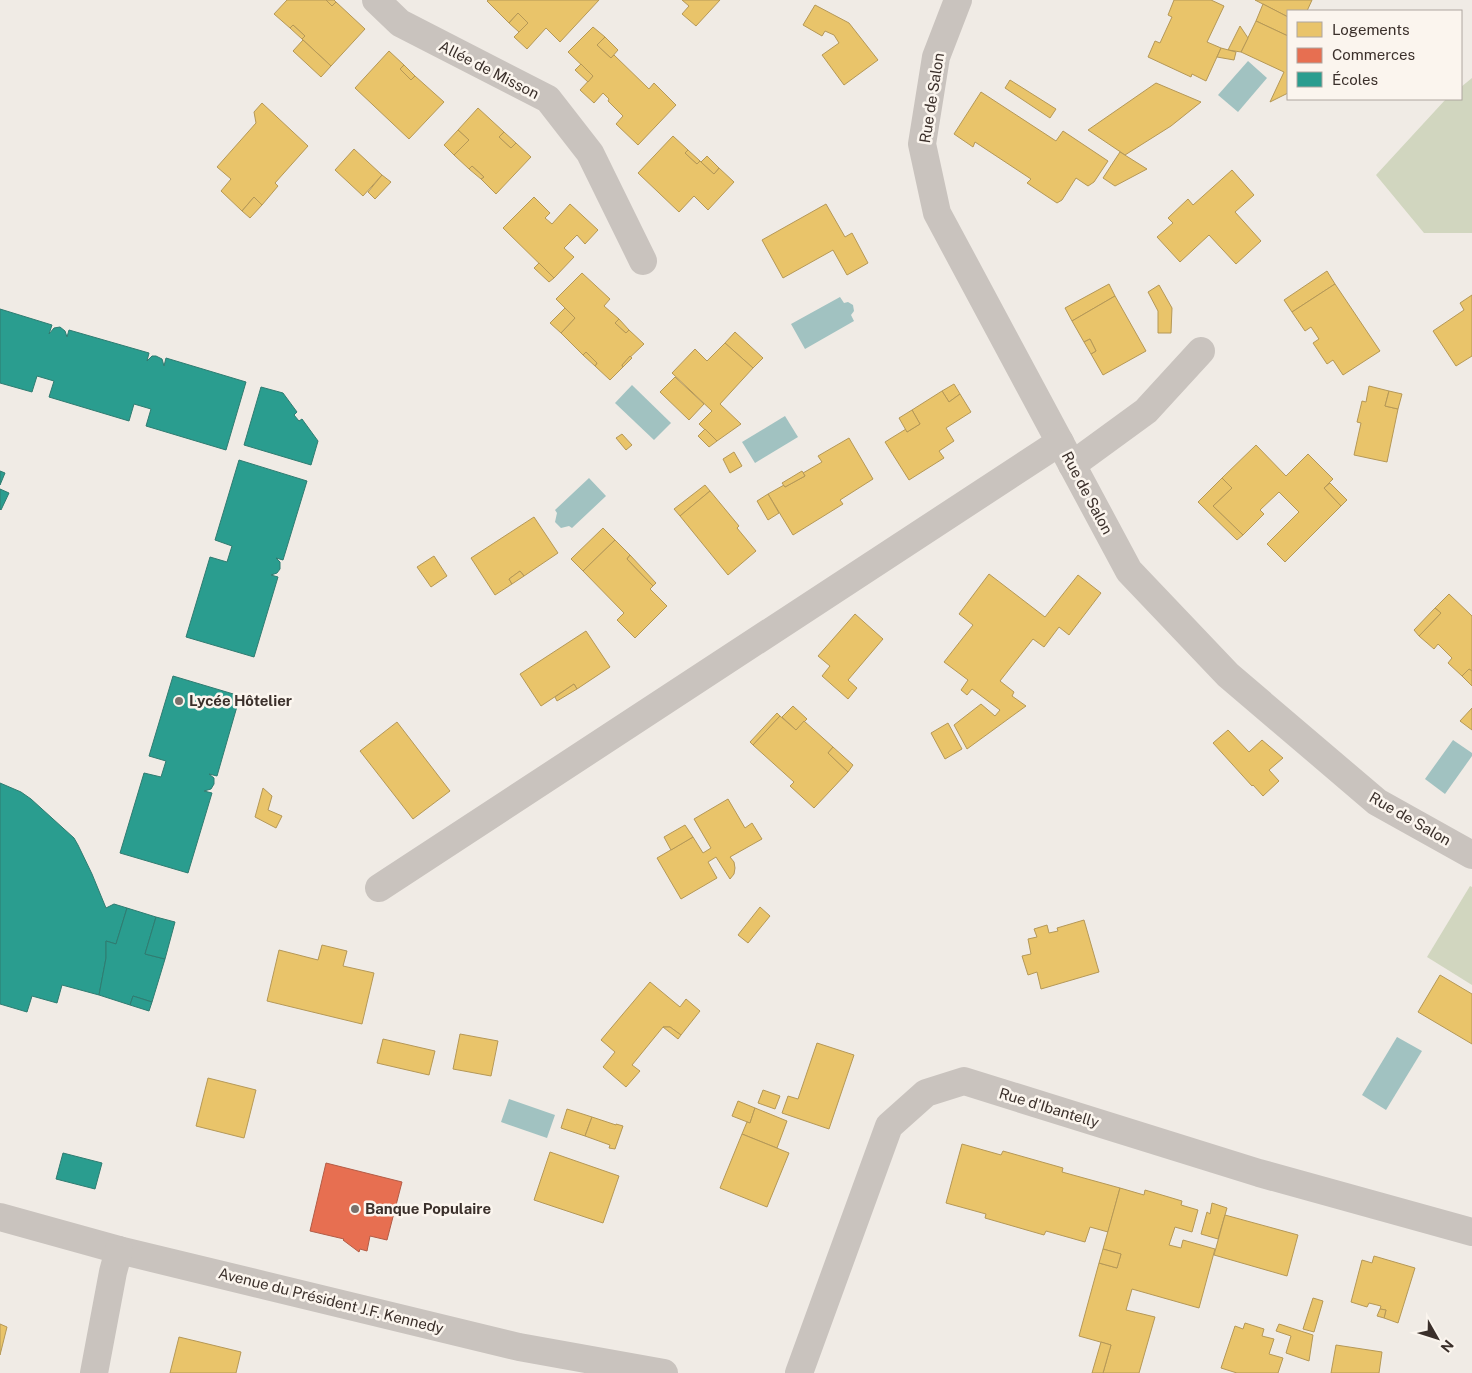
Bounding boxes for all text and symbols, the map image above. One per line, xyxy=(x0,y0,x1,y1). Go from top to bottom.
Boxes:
legend xyxy=(1287,10,1462,100)
text: Logements xyxy=(1332,21,1410,38)
street label: Allée de Misson xyxy=(436,37,542,102)
text: Commerces xyxy=(1332,46,1415,63)
street label: Rue de Salon xyxy=(916,52,947,144)
text: Écoles xyxy=(1332,71,1378,88)
street label: Rue de Salon xyxy=(1059,449,1116,537)
place label: Lycée Hôtelier xyxy=(189,692,292,709)
marker: Lycée Hôtelier xyxy=(173,695,185,707)
street label: Rue de Salon xyxy=(1367,788,1454,849)
street label: Rue d'Ibantelly xyxy=(997,1084,1101,1131)
place label: Banque Populaire xyxy=(365,1200,491,1217)
marker: Banque Populaire xyxy=(349,1203,361,1215)
street label: Avenue du Président J.F. Kennedy xyxy=(217,1264,446,1337)
north arrow xyxy=(1412,1313,1462,1363)
text: N xyxy=(1437,1337,1457,1355)

